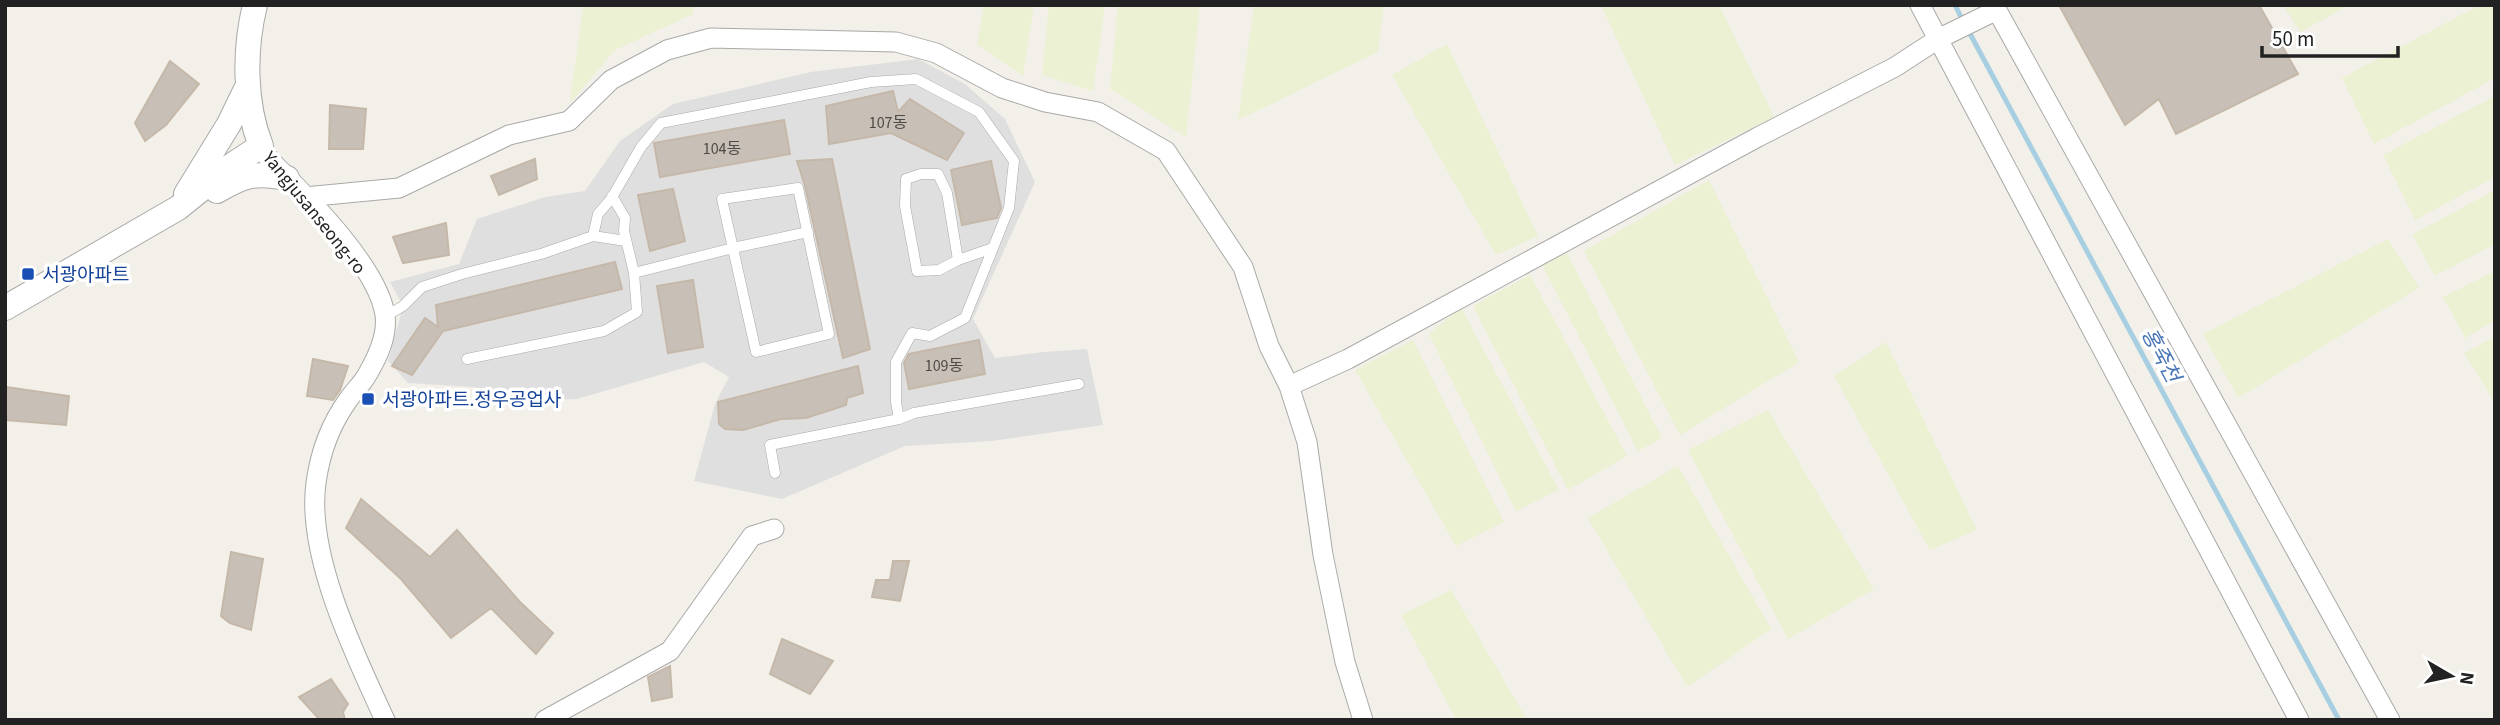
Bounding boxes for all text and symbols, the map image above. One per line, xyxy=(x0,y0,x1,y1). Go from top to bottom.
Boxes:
scale bar xyxy=(2262,14,2398,58)
text: 50 m xyxy=(2272,24,2314,54)
house number: 107동 xyxy=(869,112,908,134)
house number: 104동 xyxy=(703,138,742,160)
street label: Yangjusanseong-ro xyxy=(255,145,372,280)
place label: 서광아파트 xyxy=(42,262,129,289)
marker: 서광아파트 xyxy=(20,266,36,282)
water label: 홍죽천 xyxy=(2134,322,2189,390)
house number: 109동 xyxy=(925,355,964,377)
place label: 서광아파트.정우공업사 xyxy=(382,387,562,414)
marker: 서광아파트.정우공업사 xyxy=(360,391,376,407)
north arrow xyxy=(2416,641,2486,711)
text: N xyxy=(2452,670,2481,687)

